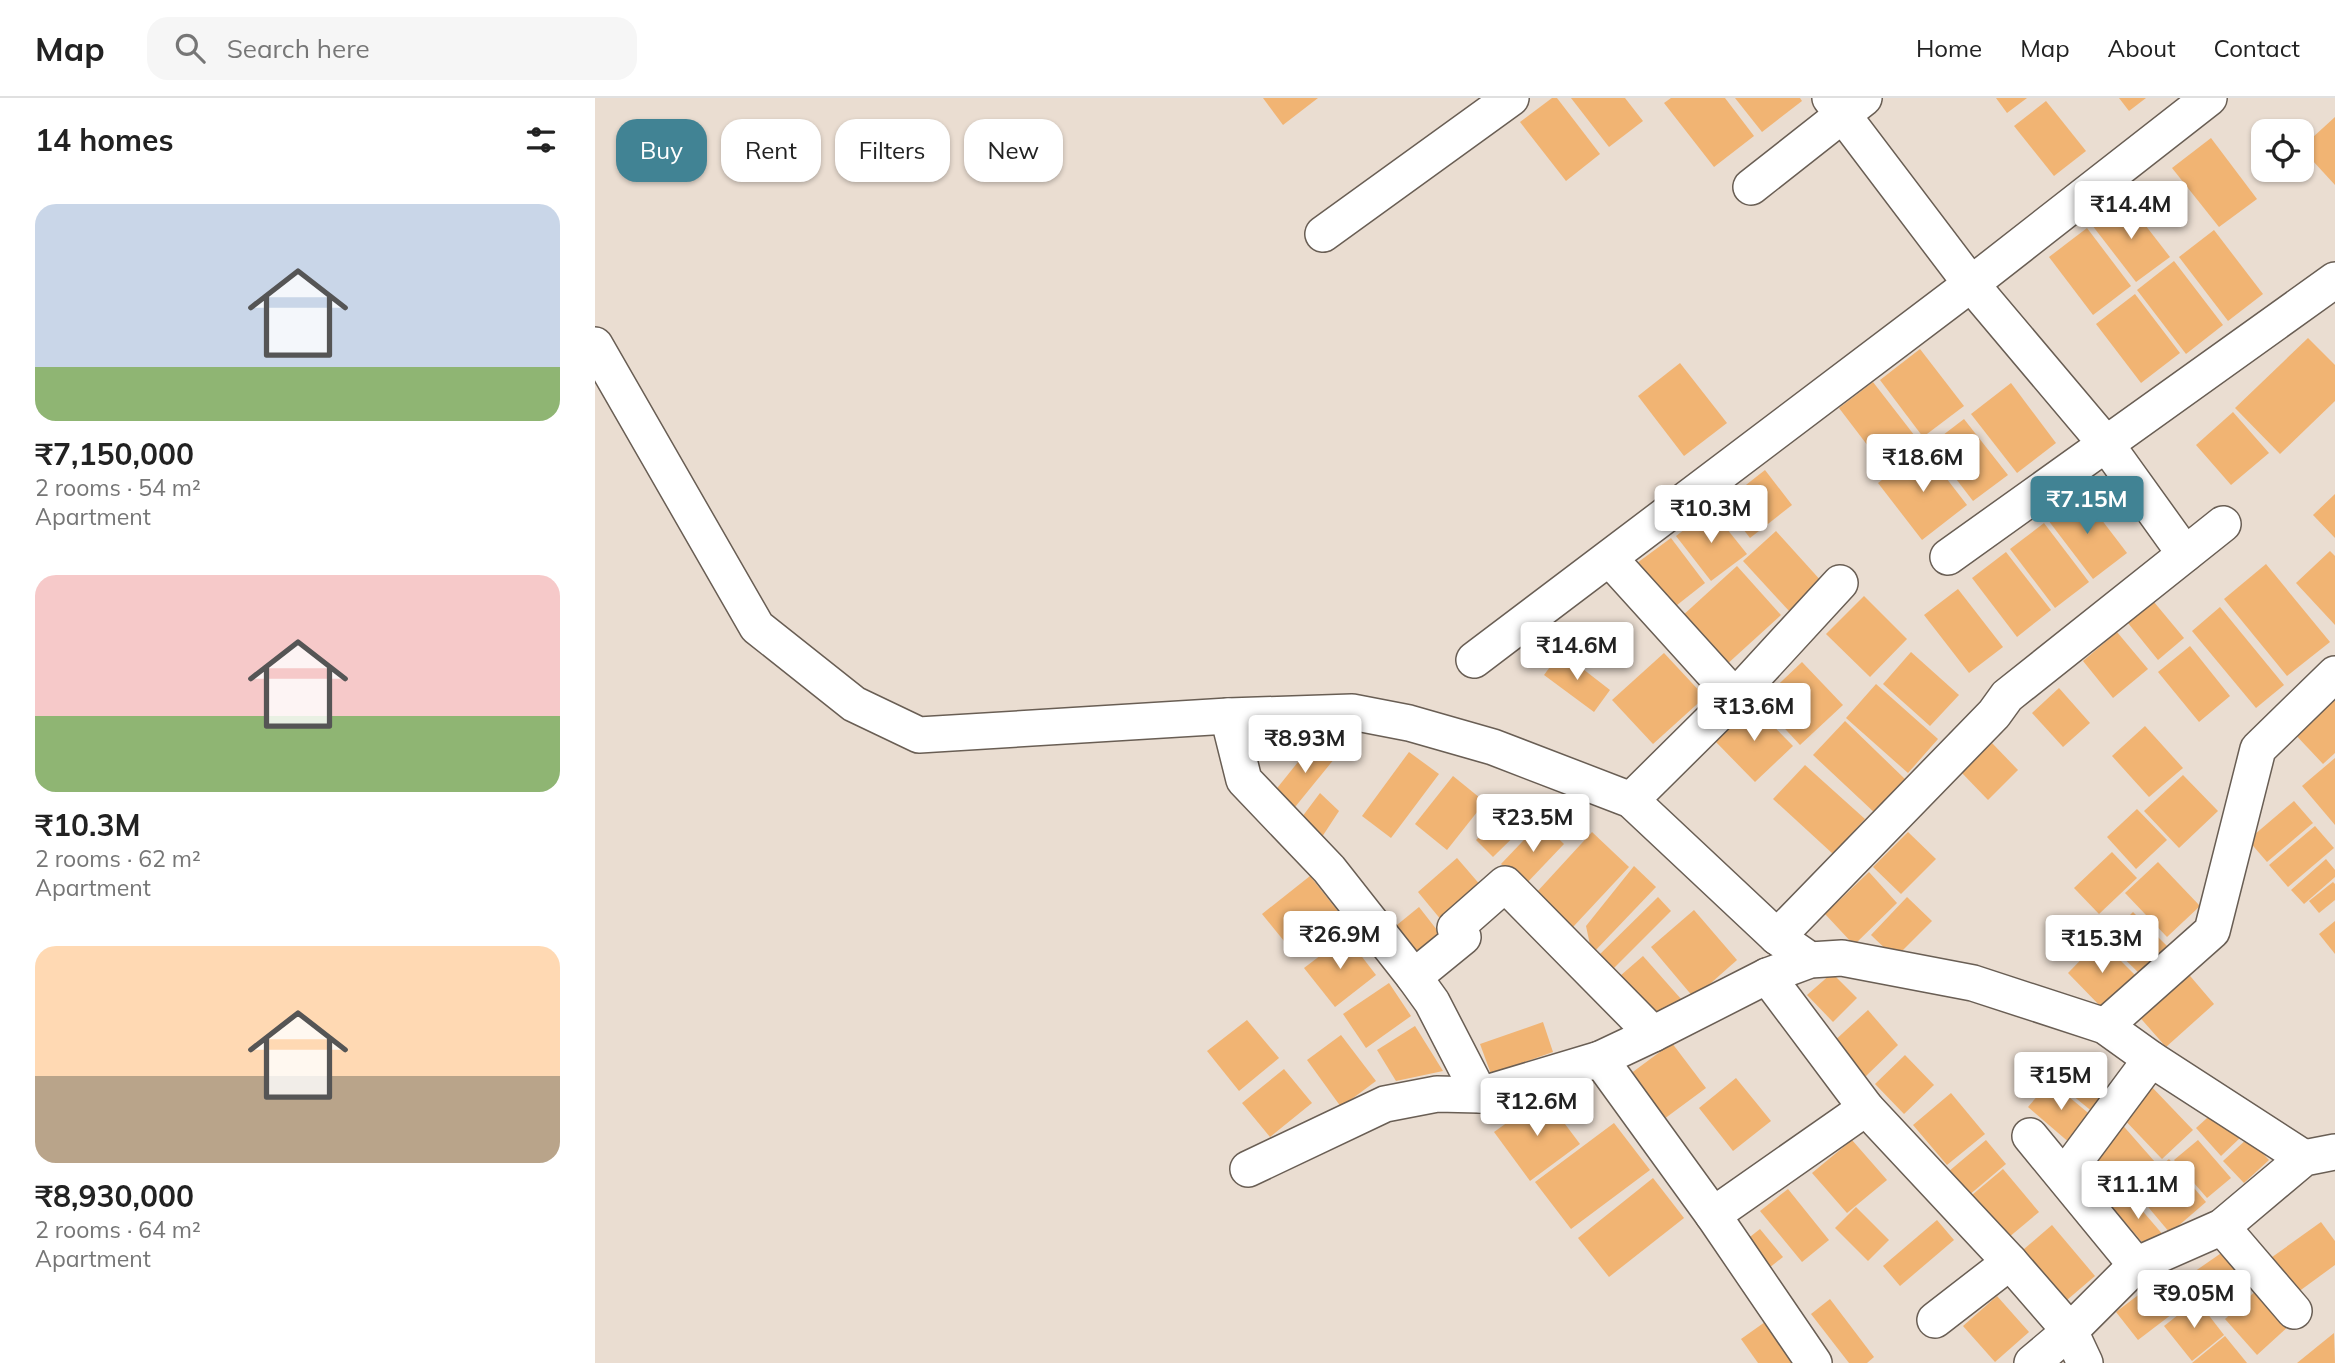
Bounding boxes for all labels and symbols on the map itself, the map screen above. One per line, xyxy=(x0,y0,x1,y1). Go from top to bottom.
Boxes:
pin: ₹14.4M xyxy=(2074,181,2188,241)
pin: ₹18.6M xyxy=(1866,434,1980,494)
pin: ₹7.15M xyxy=(2030,476,2144,536)
pin: ₹10.3M xyxy=(1654,486,1768,545)
pin: ₹14.6M xyxy=(1520,622,1634,682)
pin: ₹13.6M xyxy=(1697,684,1811,743)
pin: ₹8.93M xyxy=(1248,716,1362,775)
pin: ₹23.5M xyxy=(1476,794,1590,854)
pin: ₹26.9M xyxy=(1283,912,1397,971)
pin: ₹15.3M xyxy=(2045,916,2159,975)
pin: ₹15M xyxy=(2020,1052,2102,1112)
pin: ₹12.6M xyxy=(1480,1079,1594,1138)
pin: ₹11.1M xyxy=(2081,1162,2195,1221)
pin: ₹9.05M xyxy=(2137,1270,2251,1330)

